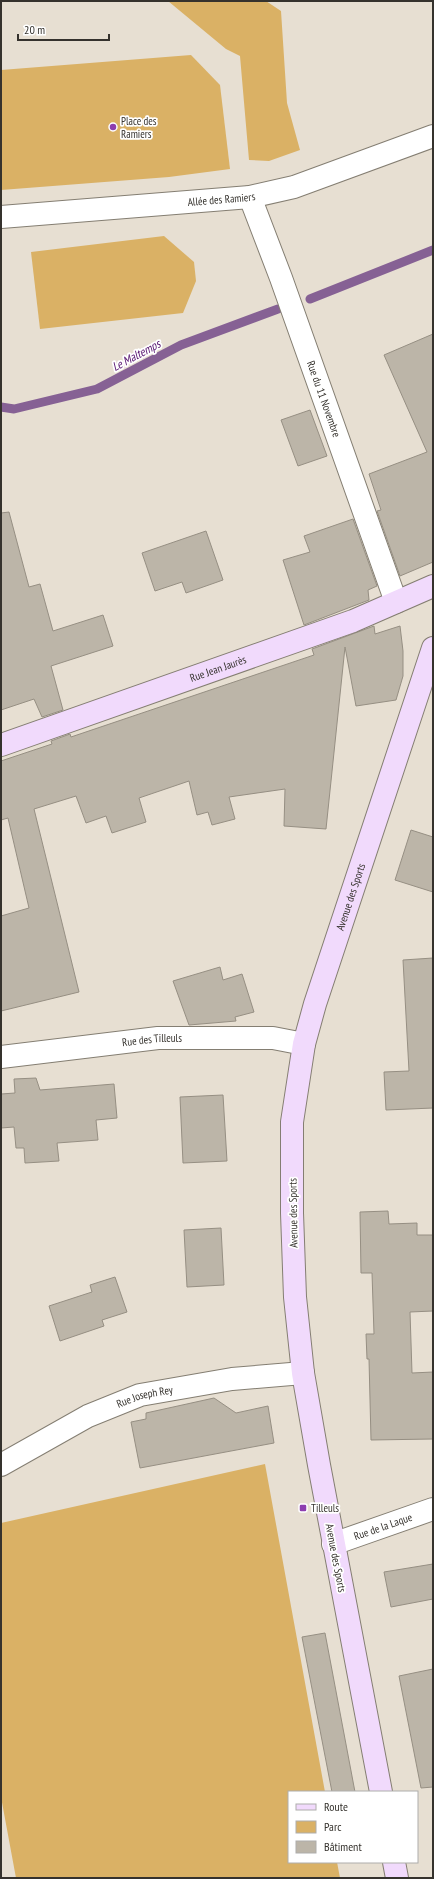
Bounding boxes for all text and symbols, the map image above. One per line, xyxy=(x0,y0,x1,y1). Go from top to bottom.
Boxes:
scale bar xyxy=(18,16,109,42)
text: 20 m xyxy=(24,22,45,37)
place label: Place des Ramiers xyxy=(121,114,157,141)
marker: Place des Ramiers xyxy=(108,122,118,132)
street label: Allée des Ramiers xyxy=(187,189,257,209)
water label: Le Maltemps xyxy=(109,335,164,374)
street label: Rue du 11 Novembre xyxy=(304,359,344,439)
street label: Rue Jean Jaurès xyxy=(188,652,248,685)
street label: Avenue des Sports xyxy=(333,861,368,932)
street label: Rue des Tilleuls xyxy=(121,1031,182,1049)
street label: Avenue des Sports xyxy=(285,1178,301,1248)
street label: Rue Joseph Rey xyxy=(114,1382,175,1411)
place label: Tilleuls xyxy=(311,1501,339,1515)
marker: Tilleuls xyxy=(298,1503,308,1513)
street label: Rue de la Laque xyxy=(352,1510,414,1543)
street label: Avenue des Sports xyxy=(322,1522,350,1594)
legend xyxy=(288,1791,418,1863)
text: Route xyxy=(324,1799,348,1814)
text: Parc xyxy=(324,1819,342,1834)
text: Bâtiment xyxy=(324,1839,362,1854)

